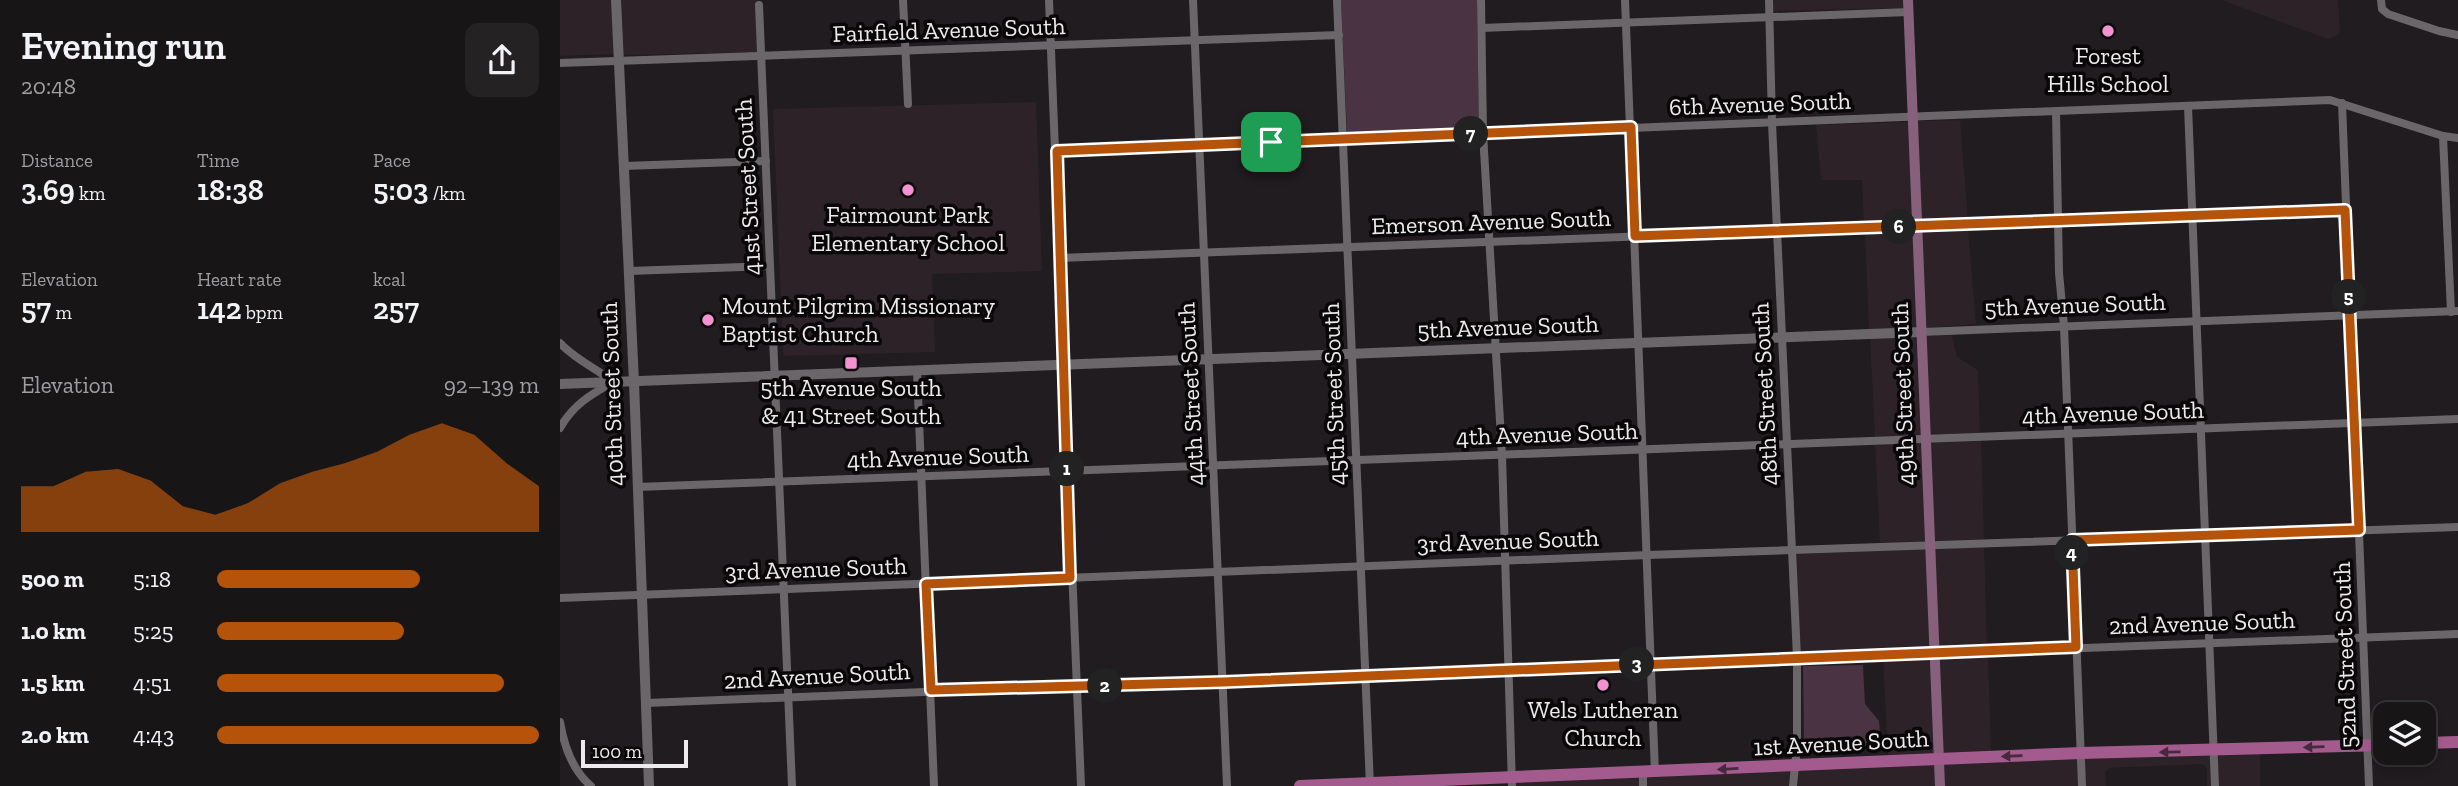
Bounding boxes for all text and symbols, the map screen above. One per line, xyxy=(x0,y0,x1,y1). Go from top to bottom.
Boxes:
street label: Fairfield Avenue South xyxy=(832,11,1067,48)
text: Evening run xyxy=(21,23,226,69)
button: share xyxy=(465,23,539,97)
marker: Forest Hills School xyxy=(2100,23,2116,39)
place label: Forest Hills School xyxy=(2047,41,2169,98)
text: 20:48 xyxy=(21,72,76,100)
street label: 6th Avenue South xyxy=(1669,86,1852,121)
street label: 41st Street South xyxy=(728,98,767,276)
pin xyxy=(1241,112,1301,172)
pin: 7 xyxy=(1454,116,1488,152)
text: 7 xyxy=(1466,122,1475,145)
icon: arrive xyxy=(1252,123,1290,161)
text: Distance xyxy=(21,149,93,172)
text: Time xyxy=(197,149,239,172)
text: Pace xyxy=(373,149,411,172)
text: 3.69 xyxy=(21,172,75,208)
text: 18:38 xyxy=(197,172,264,208)
text: 5:03 xyxy=(373,172,428,208)
text: km xyxy=(75,182,105,205)
text: /km xyxy=(428,182,466,205)
marker: Fairmount Park Elementary School xyxy=(900,182,916,198)
place label: Fairmount Park Elementary School xyxy=(811,200,1005,257)
street label: Emerson Avenue South xyxy=(1371,203,1612,240)
pin: 6 xyxy=(1882,210,1916,244)
text: 6 xyxy=(1893,215,1904,238)
text: Elevation xyxy=(21,268,98,291)
text: Heart rate xyxy=(197,268,282,291)
text: kcal xyxy=(373,268,406,291)
pin: 5 xyxy=(2332,280,2366,314)
text: 5 xyxy=(2344,285,2353,308)
street label: 5th Avenue South xyxy=(1984,287,2167,322)
text: 57 xyxy=(21,291,51,327)
text: 142 xyxy=(197,291,242,327)
text: 257 xyxy=(373,291,419,327)
place label: Mount Pilgrim Missionary Baptist Church xyxy=(722,291,996,348)
text: m xyxy=(51,301,72,324)
text: bpm xyxy=(242,301,283,324)
street label: 40th Street South xyxy=(594,301,629,486)
street label: 44th Street South xyxy=(1171,301,1210,486)
street label: 48th Street South xyxy=(1745,301,1784,486)
street label: 45th Street South xyxy=(1316,302,1351,486)
street label: 49th Street South xyxy=(1885,302,1920,486)
street label: 5th Avenue South xyxy=(1417,309,1600,344)
marker: Mount Pilgrim Missionary Baptist Church xyxy=(700,312,716,328)
marker: 5th Avenue South & 41 Street South xyxy=(843,355,859,371)
text: Elevation xyxy=(21,371,114,399)
text: 92–139 m xyxy=(444,371,539,399)
place label: 5th Avenue South & 41 Street South xyxy=(760,373,942,430)
street label: 4th Avenue South xyxy=(2021,395,2205,430)
street label: 4th Avenue South xyxy=(1455,416,1639,451)
street label: 4th Avenue South xyxy=(846,439,1030,474)
pin: 1 xyxy=(1050,452,1084,486)
text: 1 xyxy=(1063,457,1070,480)
street label: 3rd Avenue South xyxy=(1416,523,1600,558)
pin: 4 xyxy=(2054,536,2090,570)
text: 4 xyxy=(2066,541,2077,564)
street label: 3rd Avenue South xyxy=(724,551,908,586)
street label: 52nd Street South xyxy=(2327,561,2362,749)
text: 500 m xyxy=(21,565,84,593)
text: 5:18 xyxy=(133,565,171,593)
street label: 2nd Avenue South xyxy=(2108,605,2296,640)
text: 1.0 km xyxy=(21,617,86,645)
text: 5:25 xyxy=(133,617,174,645)
pin: 3 xyxy=(1620,646,1654,682)
text: 3 xyxy=(1631,652,1642,675)
street label: 2nd Avenue South xyxy=(723,656,911,695)
pin: 2 xyxy=(1088,668,1122,704)
text: 1.5 km xyxy=(21,669,85,697)
text: 4:51 xyxy=(133,669,171,697)
text: 2 xyxy=(1099,674,1110,697)
marker: Wels Lutheran Church xyxy=(1595,677,1611,693)
place label: Wels Lutheran Church xyxy=(1528,695,1678,752)
map controls xyxy=(2373,702,2436,765)
button: layers xyxy=(2373,702,2436,765)
text: 2.0 km xyxy=(21,721,89,749)
text: 4:43 xyxy=(133,721,174,749)
street label: 1st Avenue South xyxy=(1752,723,1930,762)
scale bar xyxy=(581,737,688,769)
text: 100 m xyxy=(592,740,642,763)
one-way arrow xyxy=(2303,742,2325,753)
one-way arrow xyxy=(2158,746,2180,757)
one-way arrow xyxy=(2001,751,2023,762)
one-way arrow xyxy=(1717,763,1739,774)

